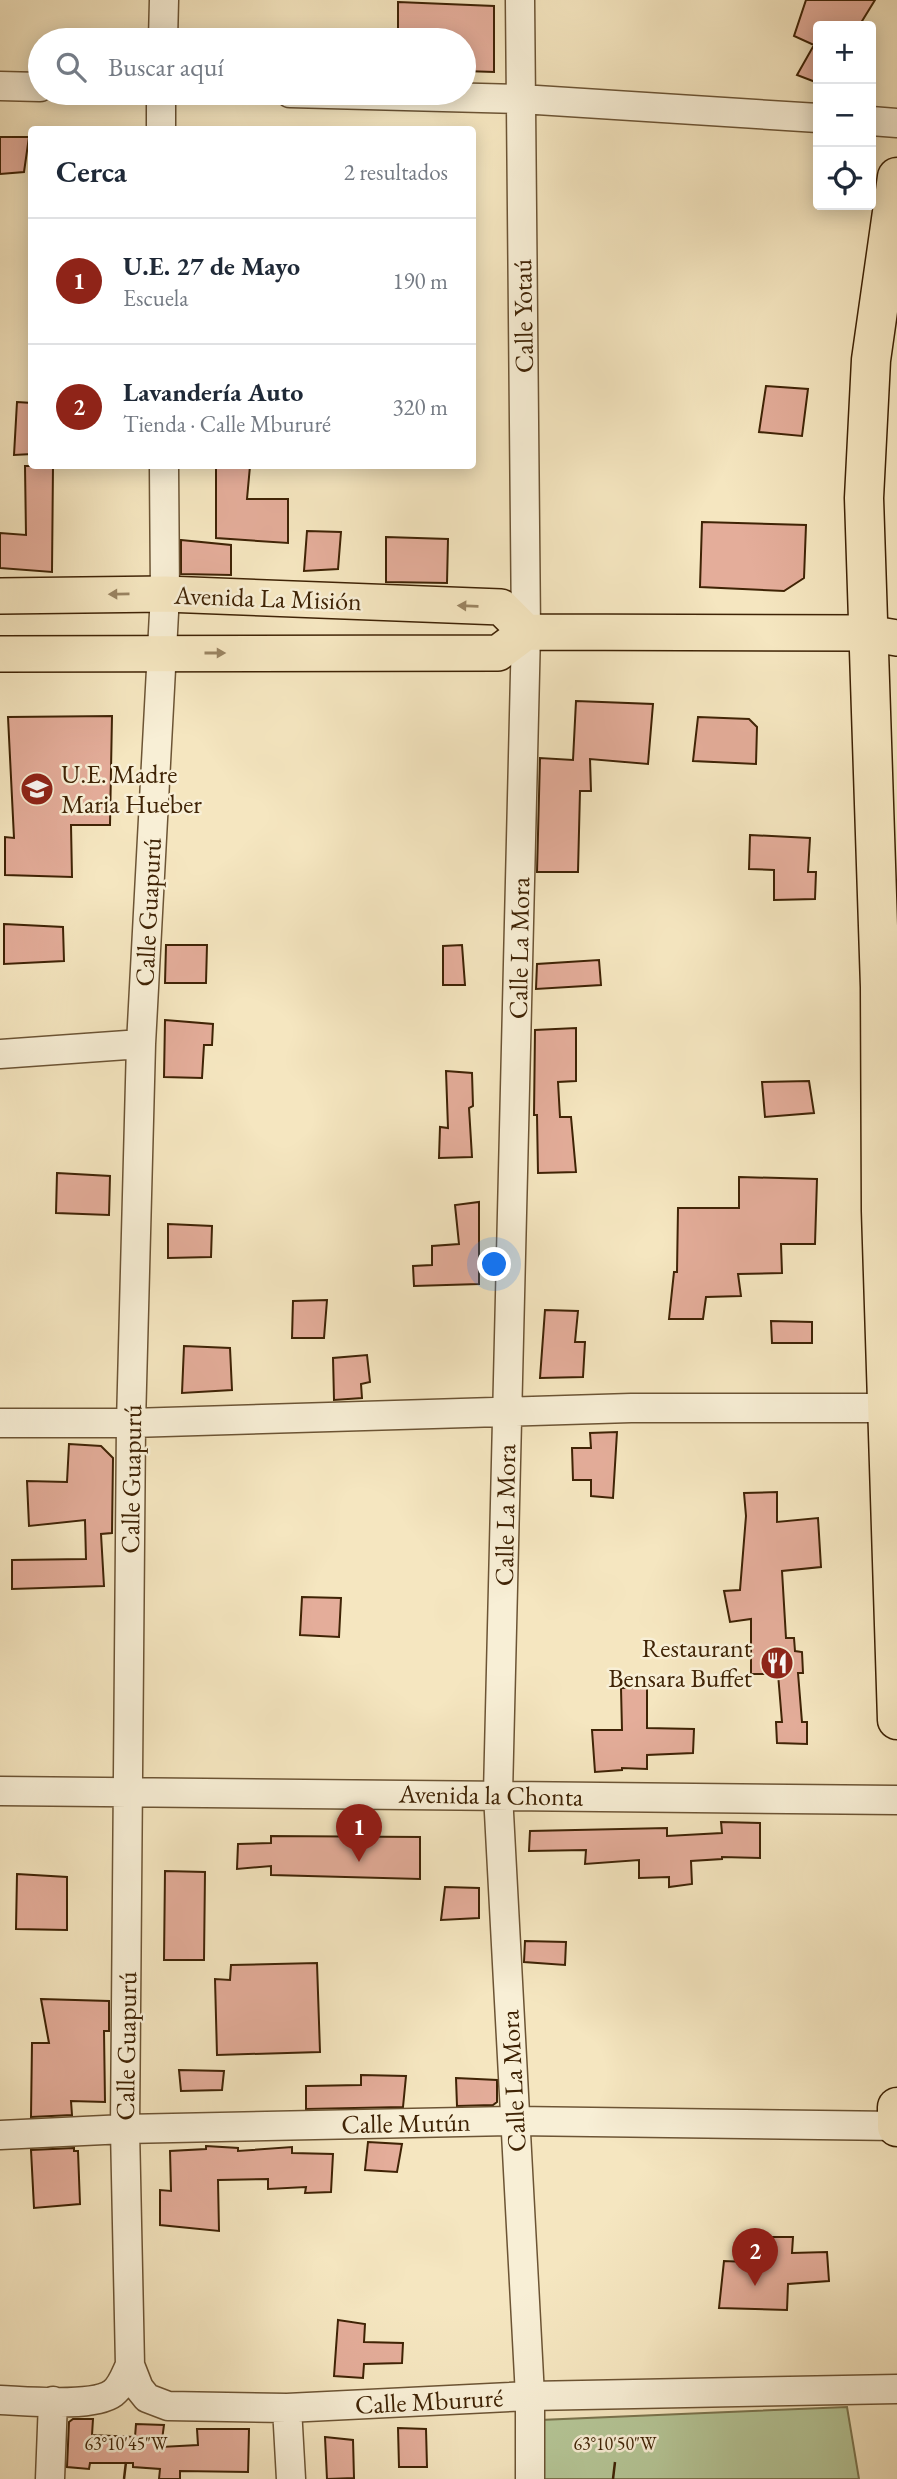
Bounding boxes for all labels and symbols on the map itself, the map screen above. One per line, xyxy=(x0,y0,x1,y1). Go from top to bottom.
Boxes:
street label: Calle Yotaú xyxy=(505,258,541,373)
street label: Avenida La Misión xyxy=(173,578,363,618)
one-way arrow xyxy=(107,588,129,600)
one-way arrow xyxy=(457,600,479,611)
one-way arrow xyxy=(204,647,226,659)
place label: U.E. Madre Maria Hueber xyxy=(61,757,202,821)
school or university icon: U.E. Madre Maria Hueber xyxy=(18,770,56,808)
street label: Calle Guapurú xyxy=(127,836,169,987)
street label: Calle La Mora xyxy=(501,876,537,1019)
your location xyxy=(477,1247,511,1281)
street label: Calle Guapurú xyxy=(113,1404,149,1554)
street label: Calle La Mora xyxy=(487,1443,523,1586)
place label: Restaurant Bensara Buffet xyxy=(608,1631,752,1695)
restaurant icon: Restaurant Bensara Buffet xyxy=(758,1644,796,1682)
street label: Avenida la Chonta xyxy=(397,1776,584,1814)
pin: 1 xyxy=(336,1804,382,1862)
street label: Calle Guapurú xyxy=(108,1971,144,2121)
street label: Calle La Mora xyxy=(492,2008,534,2153)
street label: Calle Mutún xyxy=(341,2105,471,2141)
pin: 2 xyxy=(732,2228,778,2286)
street label: Calle Mbururé xyxy=(354,2380,504,2422)
text: 63°10'45"W xyxy=(84,2432,168,2455)
text: 63°10'50"W xyxy=(573,2432,657,2455)

